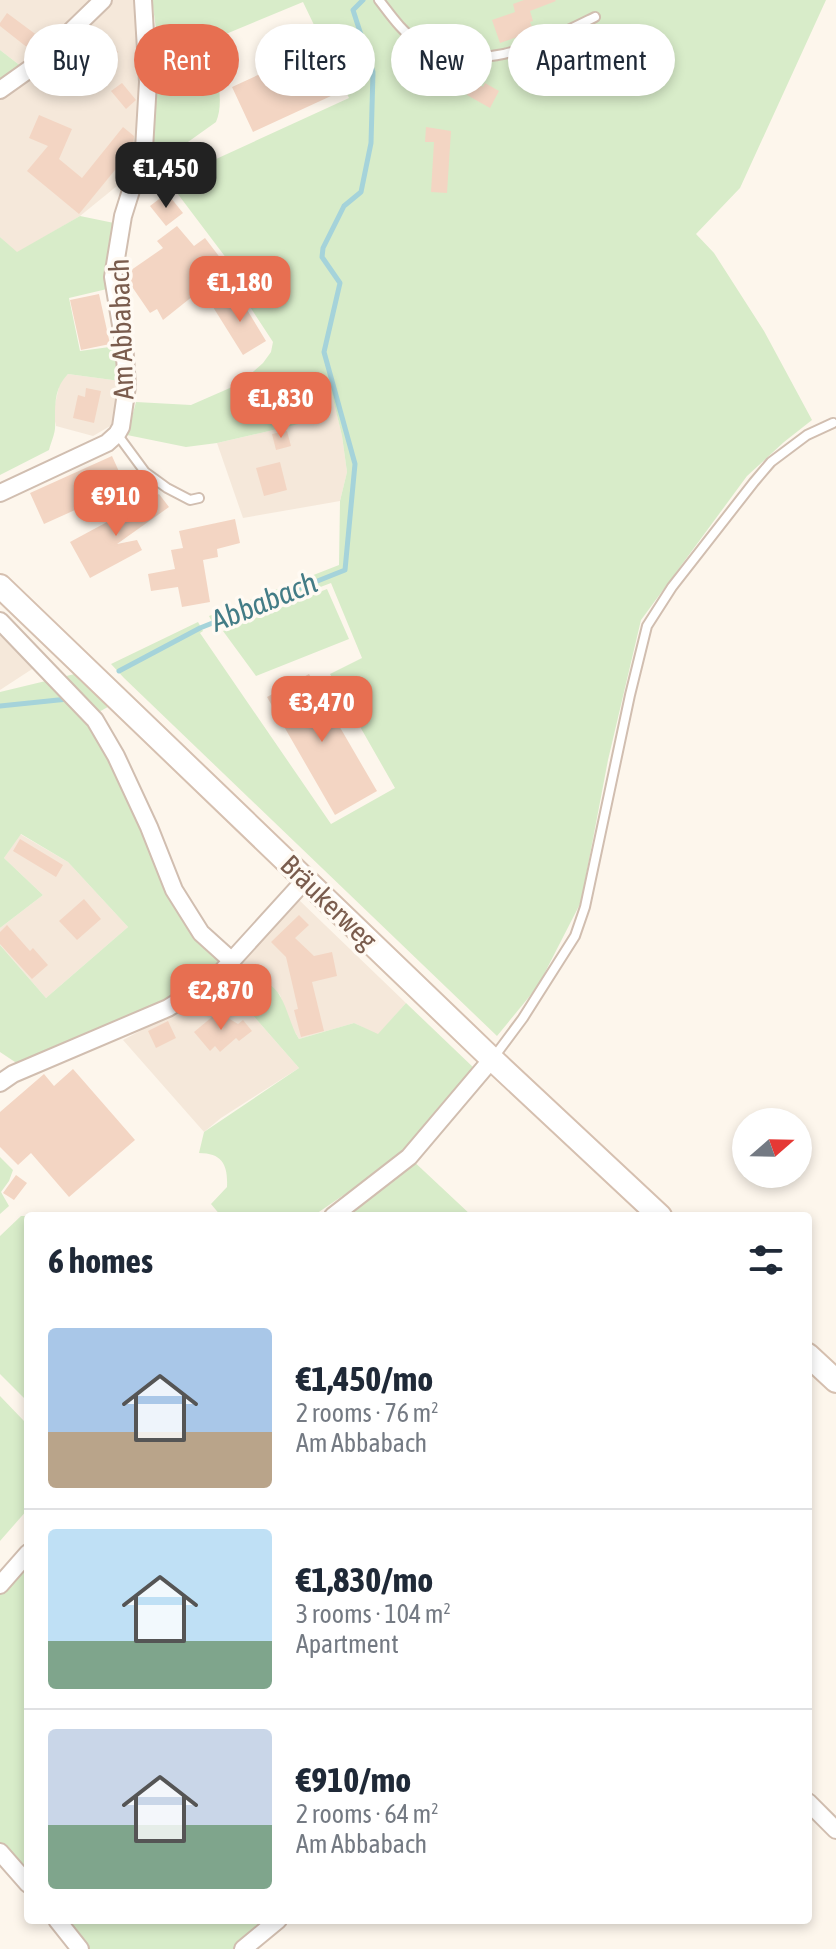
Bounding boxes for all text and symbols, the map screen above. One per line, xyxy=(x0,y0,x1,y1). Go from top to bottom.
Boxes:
chip: Buy xyxy=(24,24,118,96)
chip: Rent xyxy=(134,24,239,96)
chip: Filters xyxy=(255,24,375,96)
chip: New xyxy=(391,24,492,96)
chip: Apartment xyxy=(508,24,675,96)
pin: €1,450 xyxy=(101,142,231,210)
text: €1,450 xyxy=(133,153,199,183)
pin: €1,180 xyxy=(175,256,305,324)
street label: Am Abbabach xyxy=(103,258,139,400)
text: €1,180 xyxy=(207,267,273,297)
pin: €1,830 xyxy=(216,372,346,440)
text: €1,830 xyxy=(248,383,314,413)
pin: €910 xyxy=(69,470,163,538)
text: €910 xyxy=(92,481,140,511)
water label: Abbabach xyxy=(205,565,321,638)
pin: €3,470 xyxy=(257,676,387,744)
text: €3,470 xyxy=(289,687,355,717)
street label: Bräukerweg xyxy=(274,848,384,956)
pin: €2,870 xyxy=(156,964,286,1032)
text: €2,870 xyxy=(188,975,254,1005)
north arrow xyxy=(732,1108,812,1188)
map controls xyxy=(732,1108,812,1188)
icon: filters xyxy=(744,1238,788,1282)
text: 6 homes xyxy=(48,1241,153,1280)
text: €1,450/mo xyxy=(296,1359,433,1398)
icon: home xyxy=(112,1360,208,1456)
text: 2 rooms · 76 m² xyxy=(296,1398,438,1428)
text: Am Abbabach xyxy=(296,1428,427,1458)
text: €1,830/mo xyxy=(296,1560,433,1599)
icon: home xyxy=(112,1561,208,1657)
text: 3 rooms · 104 m² xyxy=(296,1599,451,1629)
text: Apartment xyxy=(296,1629,399,1659)
text: €910/mo xyxy=(296,1760,411,1799)
icon: home xyxy=(112,1761,208,1857)
text: 2 rooms · 64 m² xyxy=(296,1799,438,1829)
text: Am Abbabach xyxy=(296,1829,427,1859)

